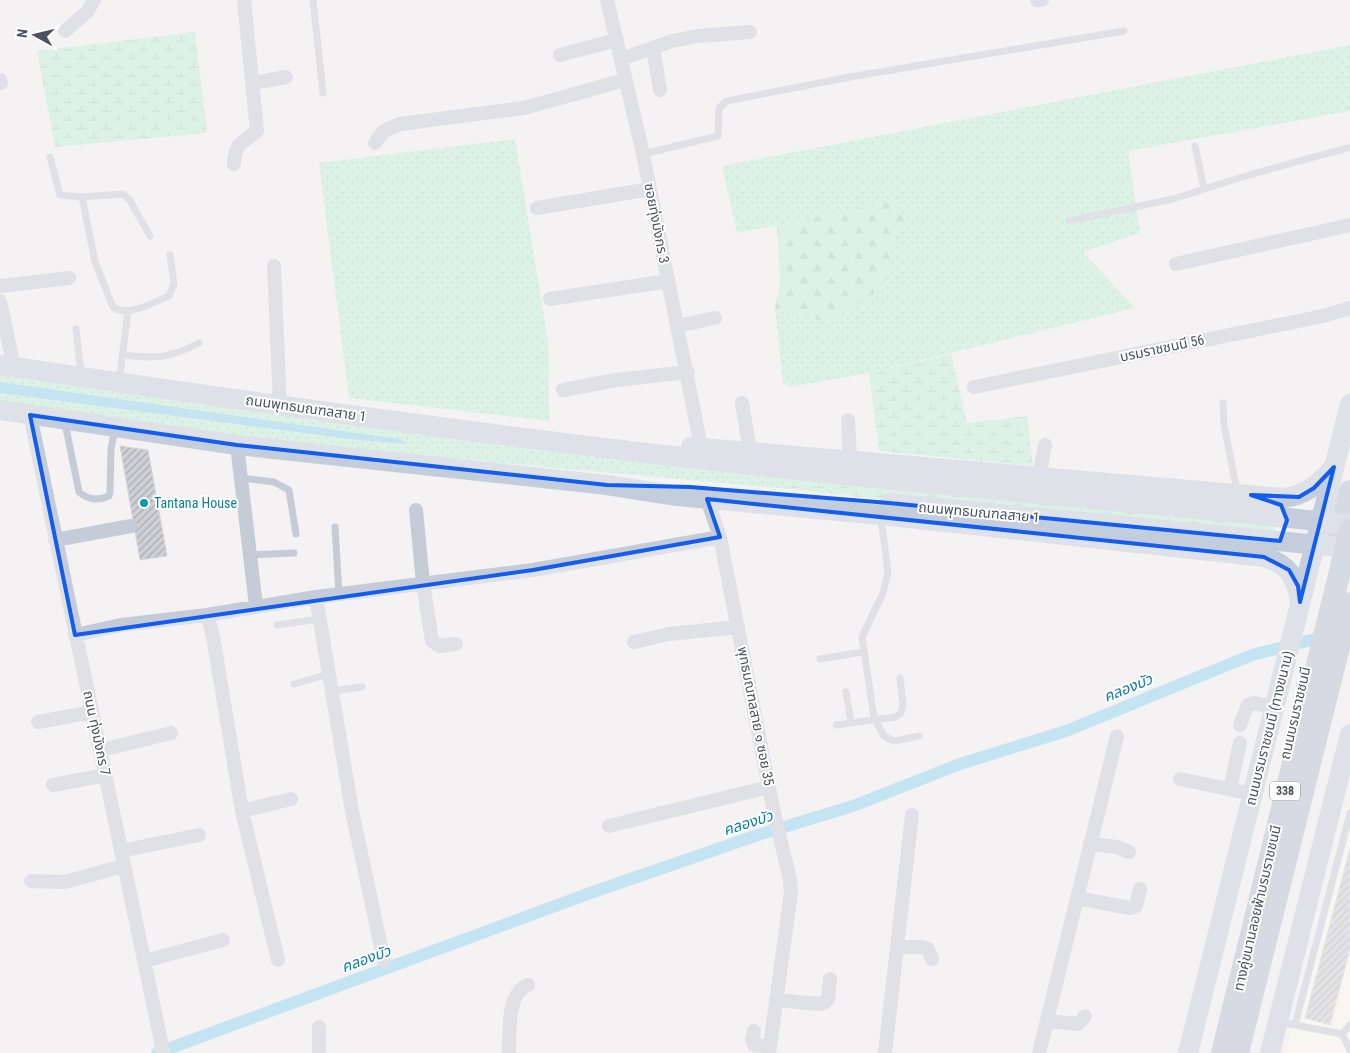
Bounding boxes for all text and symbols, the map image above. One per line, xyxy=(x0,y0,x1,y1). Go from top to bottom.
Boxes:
north arrow xyxy=(10,10,60,60)
text: N xyxy=(14,28,31,39)
street label: ซอยทุ่งมังกร 3 xyxy=(640,181,673,265)
street label: บรมราชชนนี 56 xyxy=(1118,331,1206,365)
street label: ถนนพุทธมณฑลสาย 1 xyxy=(244,392,367,425)
place label: Tantana House xyxy=(154,495,237,511)
marker: Tantana House xyxy=(138,497,150,509)
street label: ถนนพุทธมณฑลสาย 1 xyxy=(918,499,1040,526)
street label: พุทธมณฑลสาย ๑ ซอย 35 xyxy=(734,645,777,787)
street label: ถนนบรมราชชนนี (ทางขนาน) xyxy=(1242,649,1297,807)
street label: ถนนบรมราชชนนี xyxy=(1277,665,1313,761)
water label: คลองบัว xyxy=(1101,670,1156,706)
street label: ถนน ทุ่งมังกร 7 xyxy=(79,689,114,777)
road number: 338 xyxy=(1270,781,1300,800)
water label: คลองบัว xyxy=(721,806,776,839)
street label: ทางคู่ขนานลอยฟ้าบรมราชชนนี xyxy=(1230,824,1285,993)
water label: คลองบัว xyxy=(339,942,394,976)

